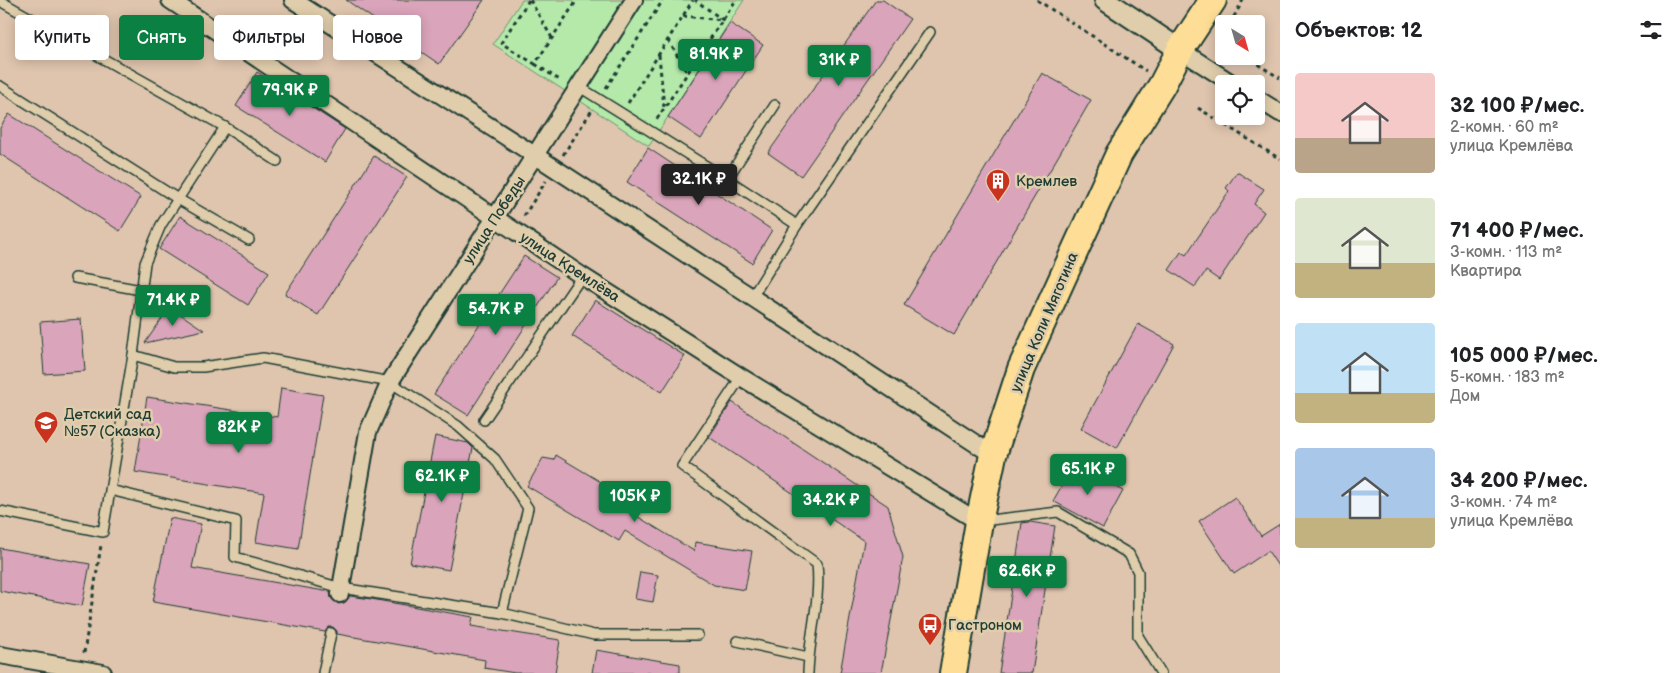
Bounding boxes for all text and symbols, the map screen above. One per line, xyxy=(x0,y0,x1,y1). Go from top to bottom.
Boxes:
chip: Купить xyxy=(15,15,109,60)
chip: Снять xyxy=(119,15,204,60)
chip: Фильтры xyxy=(214,15,323,60)
chip: Новое xyxy=(333,15,421,60)
north arrow xyxy=(1215,15,1265,65)
map controls xyxy=(1215,15,1265,125)
icon: filters xyxy=(1637,16,1665,44)
text: Объектов: 12 xyxy=(1295,18,1422,43)
pin: 81.9K ₽ xyxy=(670,38,762,81)
pin: 31K ₽ xyxy=(804,44,874,87)
text: 81.9K ₽ xyxy=(689,45,743,64)
text: 31K ₽ xyxy=(819,51,859,70)
pin: 79.9K ₽ xyxy=(244,74,336,117)
button: locate xyxy=(1215,75,1265,125)
text: 79.9K ₽ xyxy=(262,81,318,100)
icon: home xyxy=(1335,93,1395,153)
text: 32 100 ₽/мес. xyxy=(1450,93,1584,118)
text: 2-комн. · 60 m² xyxy=(1450,118,1559,137)
text: улица Кремлёва xyxy=(1450,137,1573,156)
pin: 32.1K ₽ xyxy=(653,164,745,206)
building icon: Кремлев xyxy=(985,168,1011,202)
text: 32.1K ₽ xyxy=(672,170,726,189)
place label: Кремлев xyxy=(1016,172,1077,191)
street label: улица Победы xyxy=(459,173,530,268)
icon: home xyxy=(1335,218,1395,278)
text: 71 400 ₽/мес. xyxy=(1450,218,1584,243)
street label: улица Кремлёва xyxy=(516,228,623,307)
text: 3-комн. · 113 m² xyxy=(1450,243,1562,262)
street label: улица Коли Мяготина xyxy=(1006,249,1083,395)
text: Квартира xyxy=(1450,262,1522,281)
pin: 71.4K ₽ xyxy=(127,284,219,327)
text: 71.4K ₽ xyxy=(146,291,200,310)
pin: 54.7K ₽ xyxy=(450,294,542,336)
text: 54.7K ₽ xyxy=(468,300,524,319)
icon: home xyxy=(1335,343,1395,403)
text: 105 000 ₽/мес. xyxy=(1450,343,1598,368)
text: 5-комн. · 183 m² xyxy=(1450,368,1565,387)
text: Дом xyxy=(1450,387,1480,406)
place label: Детский сад №57 (Сказка) xyxy=(64,405,161,441)
school or university icon: Детский сад №57 (Сказка) xyxy=(33,410,59,444)
pin: 82K ₽ xyxy=(204,412,274,454)
text: 82K ₽ xyxy=(217,418,261,437)
pin: 65.1K ₽ xyxy=(1042,454,1134,496)
pin: 62.1K ₽ xyxy=(396,460,488,503)
text: 65.1K ₽ xyxy=(1061,460,1115,479)
text: 62.1K ₽ xyxy=(415,467,469,486)
icon: home xyxy=(1335,468,1395,528)
text: 34 200 ₽/мес. xyxy=(1450,468,1588,493)
pin: 105K ₽ xyxy=(594,480,676,523)
pin: 34.2K ₽ xyxy=(785,484,877,527)
text: 105K ₽ xyxy=(610,487,660,506)
text: 34.2K ₽ xyxy=(803,491,859,510)
text: 3-комн. · 74 m² xyxy=(1450,493,1557,512)
text: улица Кремлёва xyxy=(1450,512,1573,531)
pin: 62.6K ₽ xyxy=(981,556,1073,598)
text: 62.6K ₽ xyxy=(998,562,1056,581)
bus stop icon: Гастроном xyxy=(917,612,943,646)
place label: Гастроном xyxy=(948,616,1022,635)

